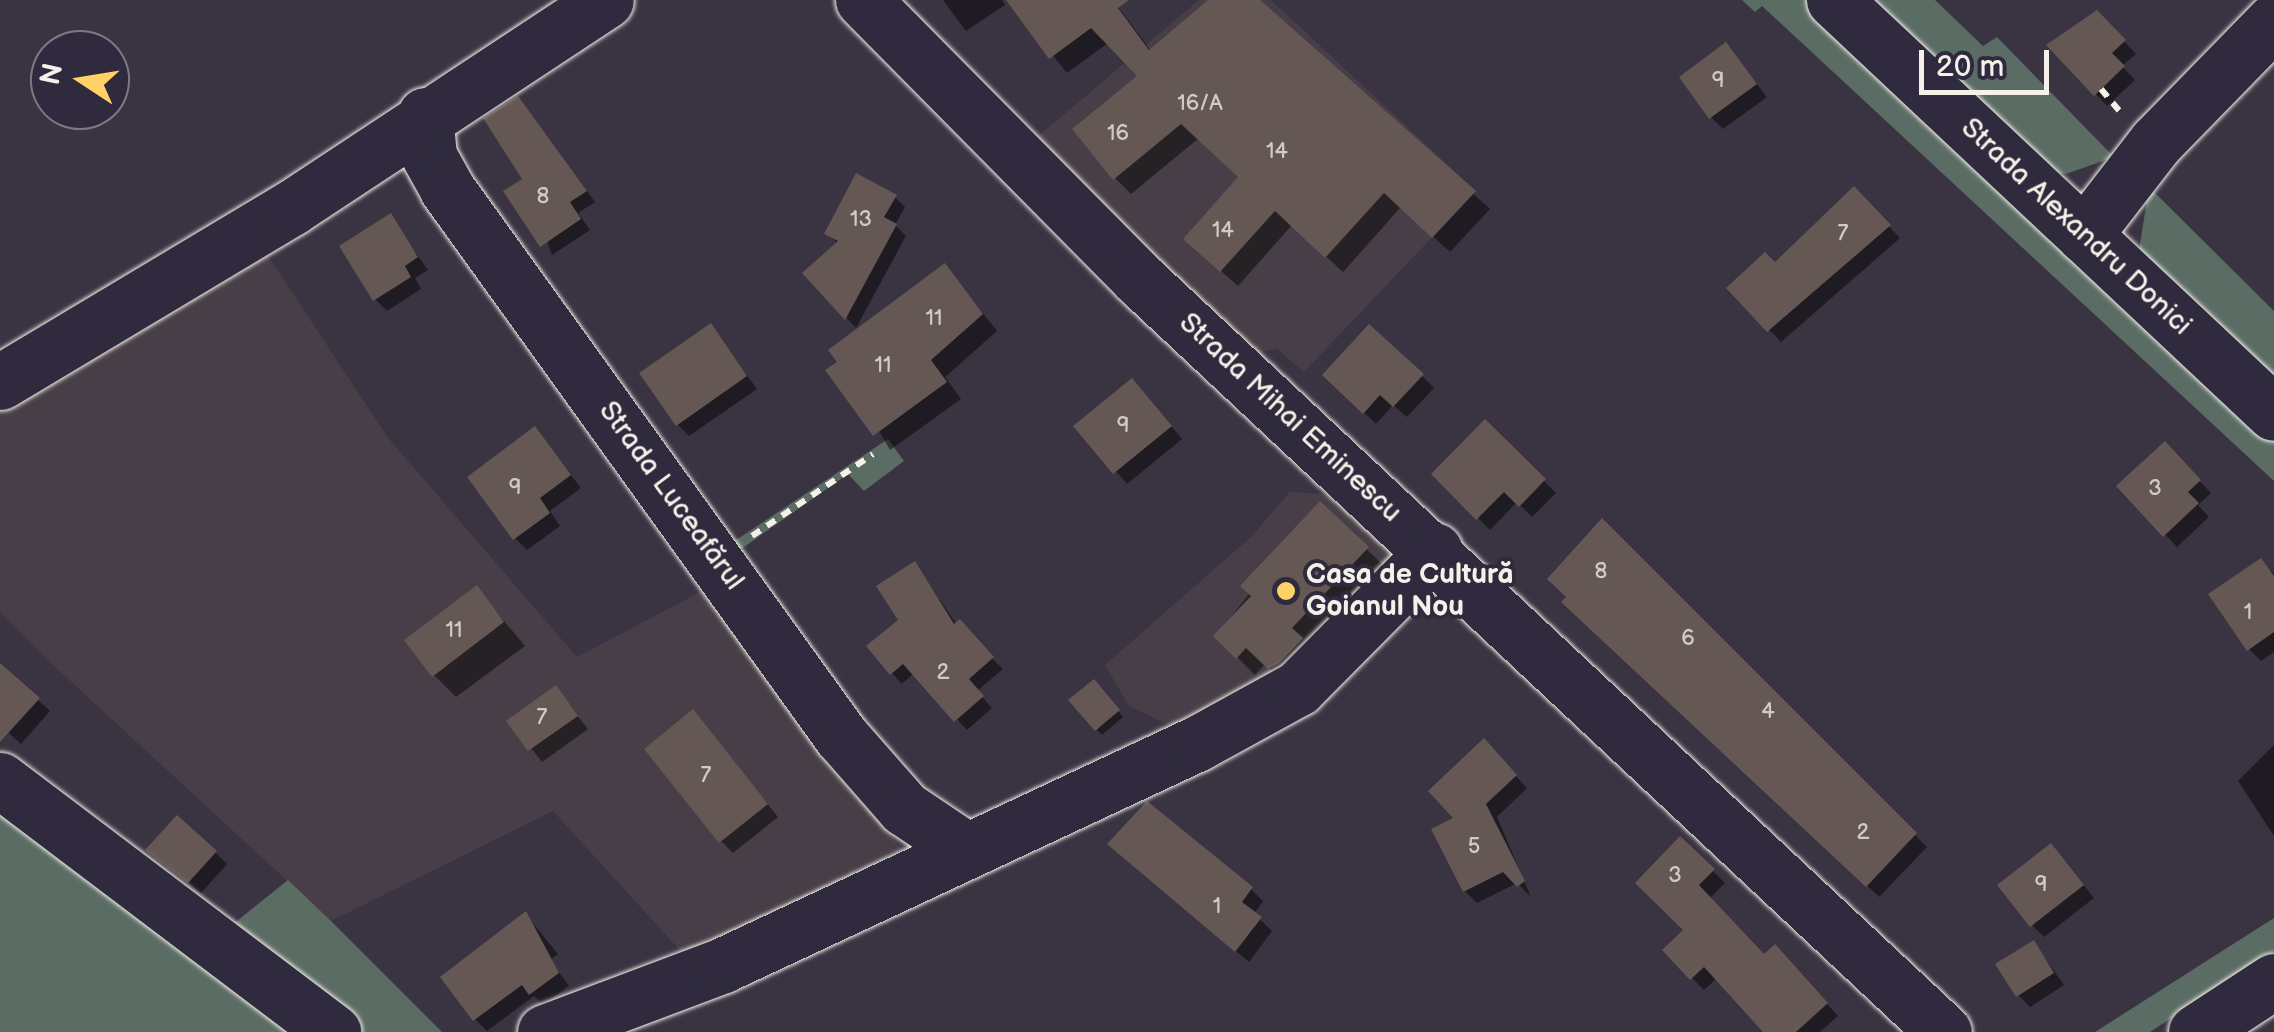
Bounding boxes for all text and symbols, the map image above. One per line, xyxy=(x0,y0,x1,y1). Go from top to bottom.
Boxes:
north arrow xyxy=(30,30,130,130)
scale bar xyxy=(1924,30,2054,92)
text: 20 m xyxy=(1936,49,2004,85)
text: N xyxy=(34,60,70,88)
house number: 9 xyxy=(1712,68,1724,94)
house number: 16/A xyxy=(1177,91,1223,117)
street label: Strada Alexandru Donici xyxy=(1954,112,2198,342)
house number: 16 xyxy=(1107,121,1129,147)
house number: 14 xyxy=(1266,139,1288,165)
house number: 8 xyxy=(537,184,549,210)
house number: 13 xyxy=(850,207,872,233)
house number: 14 xyxy=(1212,218,1234,244)
house number: 7 xyxy=(1838,221,1848,247)
house number: 11 xyxy=(925,306,943,332)
street label: Strada Mihai Eminescu xyxy=(1172,306,1408,530)
house number: 11 xyxy=(874,353,892,379)
street label: Strada Luceafărul xyxy=(591,395,751,597)
house number: 9 xyxy=(1117,413,1129,439)
house number: 9 xyxy=(509,475,521,501)
house number: 3 xyxy=(2148,476,2162,502)
place label: Casa de Cultură Goianul Nou xyxy=(1306,558,1514,624)
house number: 8 xyxy=(1595,559,1607,585)
marker: Casa de Cultură Goianul Nou xyxy=(1275,580,1297,602)
house number: 1 xyxy=(2244,600,2252,626)
house number: 11 xyxy=(445,618,463,644)
house number: 6 xyxy=(1681,626,1695,652)
house number: 2 xyxy=(937,660,949,686)
house number: 4 xyxy=(1761,699,1775,725)
house number: 7 xyxy=(537,705,547,731)
house number: 7 xyxy=(701,763,711,789)
house number: 2 xyxy=(1857,820,1869,846)
house number: 5 xyxy=(1468,834,1480,860)
house number: 3 xyxy=(1668,863,1682,889)
house number: 9 xyxy=(2035,872,2047,898)
house number: 1 xyxy=(1213,894,1221,920)

